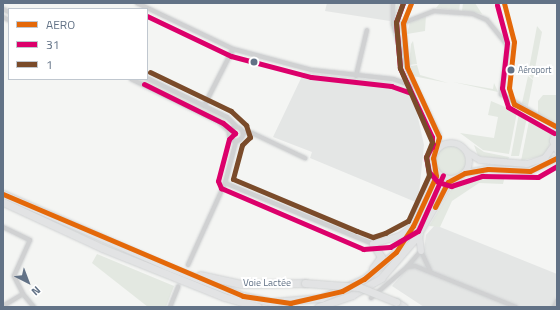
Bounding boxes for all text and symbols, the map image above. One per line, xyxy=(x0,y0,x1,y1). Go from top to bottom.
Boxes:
legend xyxy=(8,8,148,80)
text: AERO xyxy=(46,15,75,34)
text: 31 xyxy=(46,35,59,54)
text: 1 xyxy=(46,55,53,74)
unlabelled marker xyxy=(249,57,259,67)
marker: Aéroport xyxy=(506,65,516,75)
place label: Aéroport xyxy=(518,65,551,75)
north arrow xyxy=(8,262,48,302)
street label: Voie Lactée xyxy=(243,277,291,289)
text: N xyxy=(28,282,44,299)

